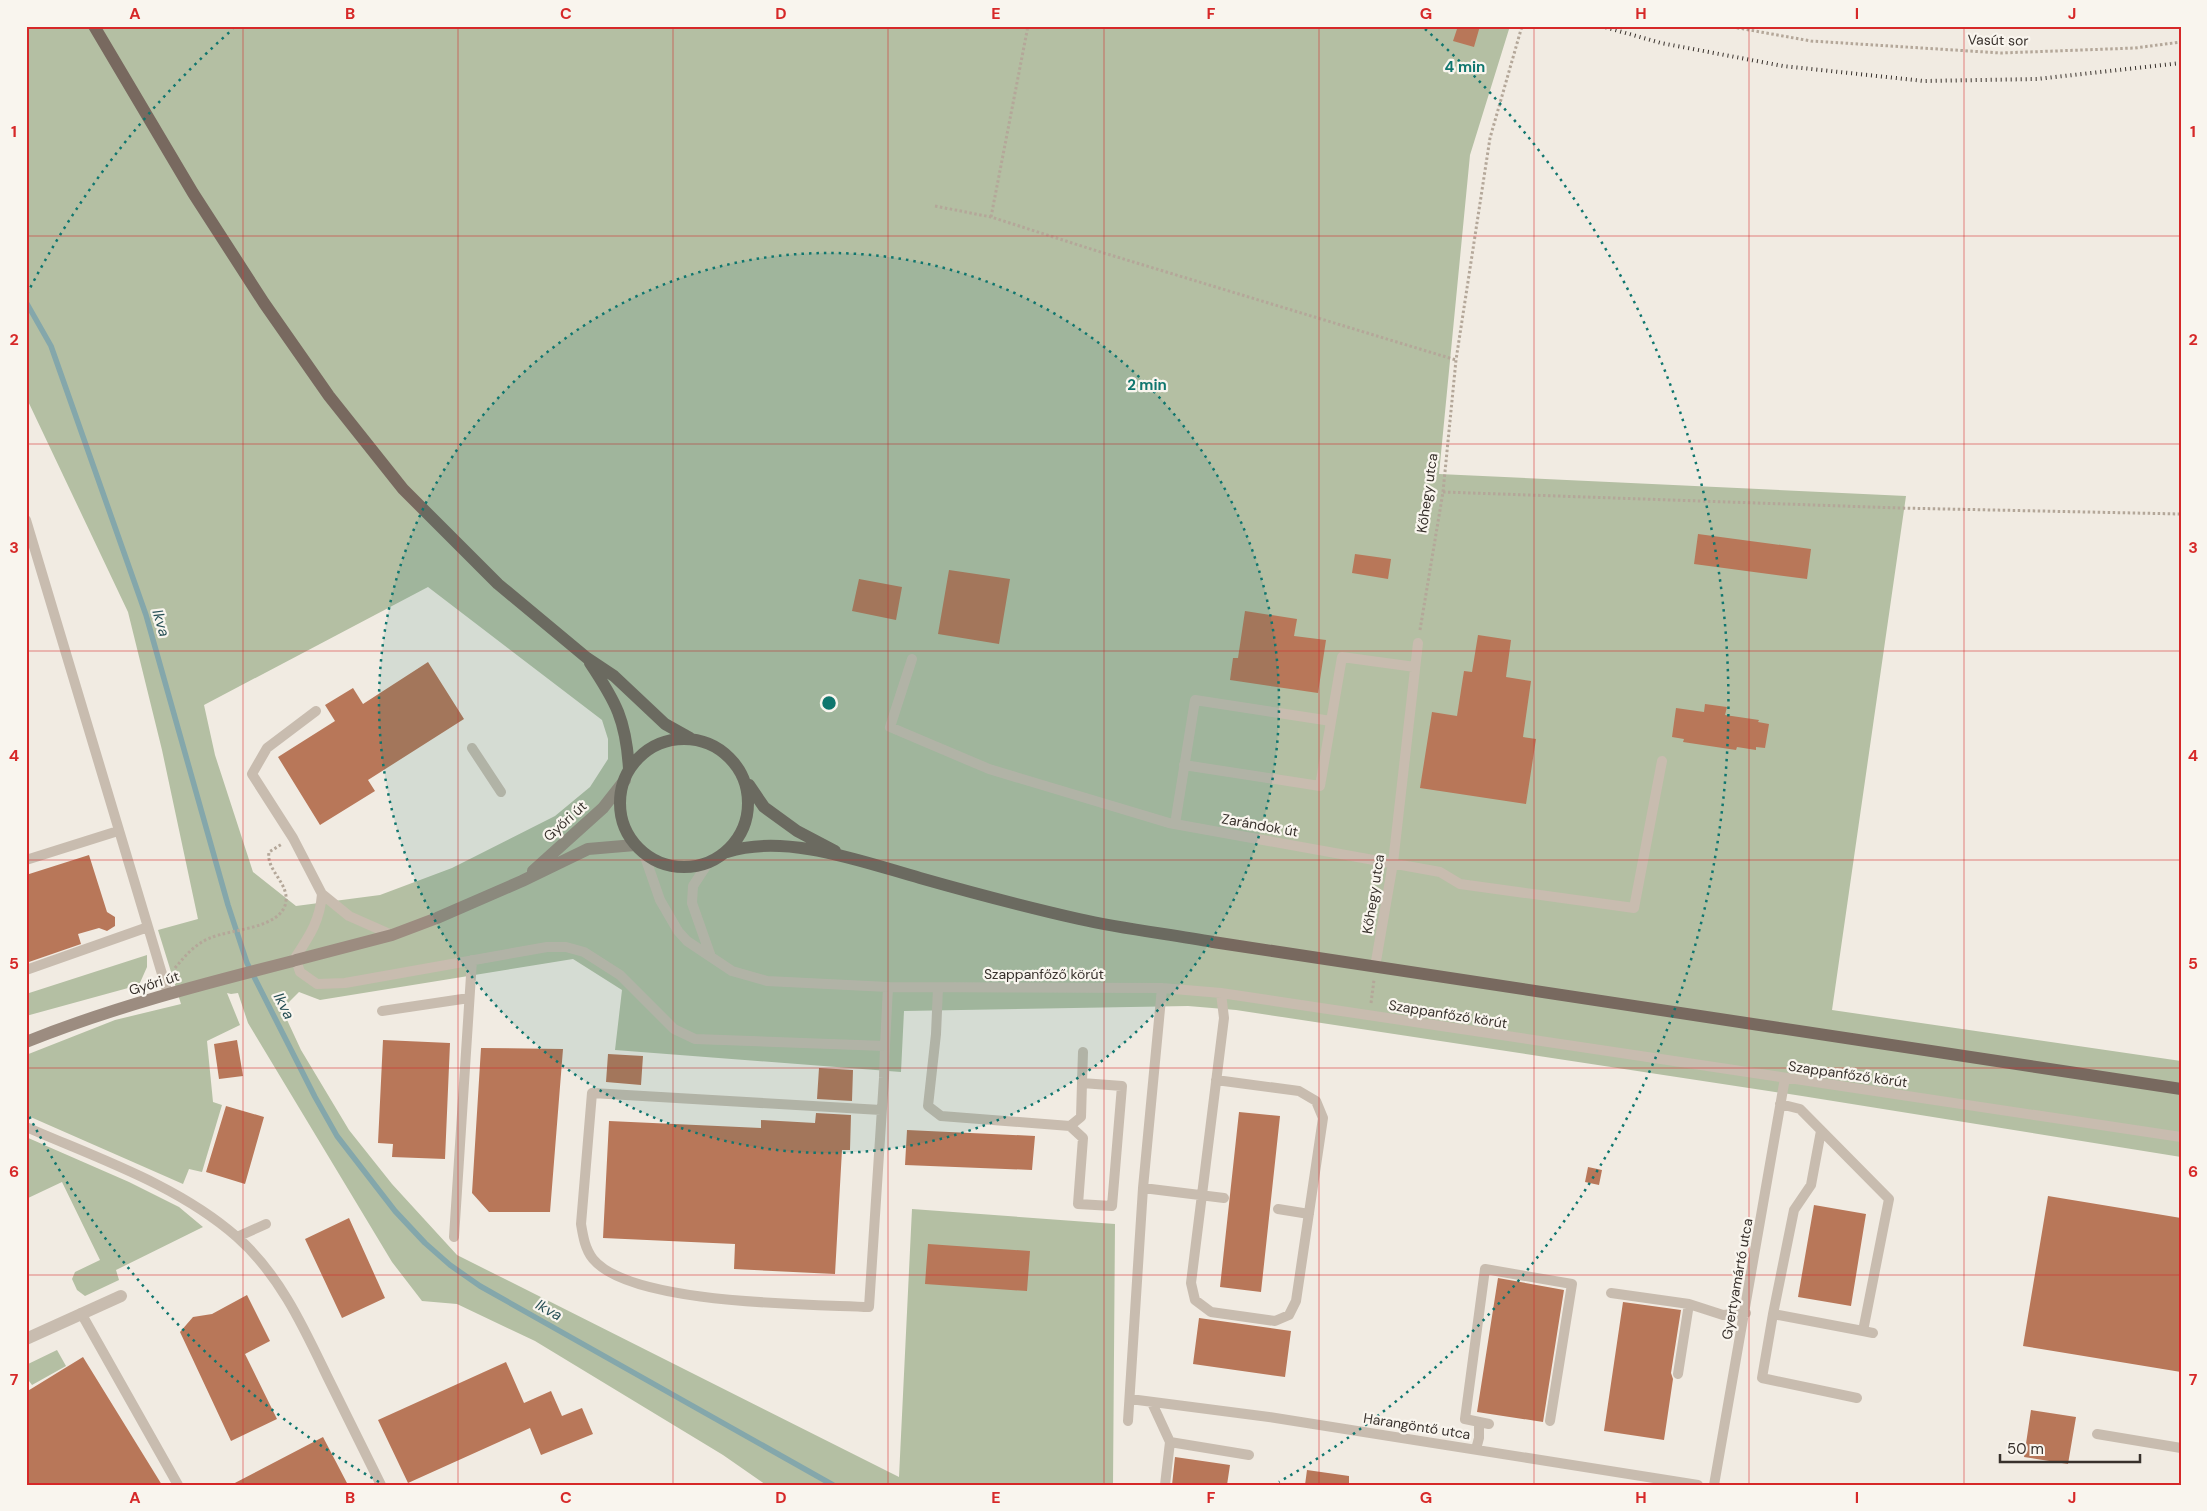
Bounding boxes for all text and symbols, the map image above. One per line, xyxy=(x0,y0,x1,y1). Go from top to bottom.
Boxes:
text: A xyxy=(129,3,141,24)
text: B xyxy=(345,3,355,24)
text: C xyxy=(560,3,572,24)
text: D xyxy=(775,3,787,24)
text: E xyxy=(991,3,1001,24)
text: F xyxy=(1207,3,1216,24)
text: G xyxy=(1420,3,1432,24)
text: H xyxy=(1635,3,1647,24)
text: I xyxy=(1855,3,1859,24)
text: J xyxy=(2068,3,2076,24)
street label: Vasút sor xyxy=(1967,30,2029,50)
text: 4 min xyxy=(1445,57,1485,77)
text: 1 xyxy=(11,121,17,142)
text: 1 xyxy=(2190,121,2196,142)
text: 2 xyxy=(9,329,19,350)
text: 2 xyxy=(2188,329,2198,350)
text: 2 min xyxy=(1127,375,1167,395)
street label: Kőhegy utca xyxy=(1413,452,1441,534)
text: 3 xyxy=(9,537,19,558)
text: 3 xyxy=(2188,537,2198,558)
water label: Ikva xyxy=(147,607,175,639)
centre of rings xyxy=(820,694,838,712)
text: 4 xyxy=(9,745,19,766)
text: 4 xyxy=(2188,745,2198,766)
street label: Győri út xyxy=(540,797,590,845)
street label: Zarándok út xyxy=(1220,809,1300,841)
street label: Kőhegy utca xyxy=(1358,853,1388,935)
text: 5 xyxy=(9,953,19,974)
text: 5 xyxy=(2188,953,2198,974)
street label: Szappanfőző körút xyxy=(984,965,1104,983)
street label: Győri út xyxy=(127,967,181,999)
water label: Ikva xyxy=(269,989,299,1023)
street label: Szappanfőző körút xyxy=(1387,996,1509,1032)
street label: Szappanfőző körút xyxy=(1787,1057,1909,1091)
text: 6 xyxy=(9,1161,19,1182)
text: 6 xyxy=(2188,1161,2198,1182)
street label: Gyertyamártó utca xyxy=(1717,1217,1757,1341)
water label: Ikva xyxy=(532,1295,566,1325)
text: 7 xyxy=(10,1369,19,1390)
text: 7 xyxy=(2189,1369,2198,1390)
street label: Harangöntő utca xyxy=(1362,1409,1472,1443)
scale bar xyxy=(2000,1431,2140,1463)
text: 50 m xyxy=(2007,1439,2044,1459)
text: A xyxy=(129,1487,141,1508)
text: B xyxy=(345,1487,355,1508)
text: C xyxy=(560,1487,572,1508)
text: D xyxy=(775,1487,787,1508)
text: E xyxy=(991,1487,1001,1508)
text: F xyxy=(1207,1487,1216,1508)
text: G xyxy=(1420,1487,1432,1508)
text: H xyxy=(1635,1487,1647,1508)
text: I xyxy=(1855,1487,1859,1508)
text: J xyxy=(2068,1487,2076,1508)

